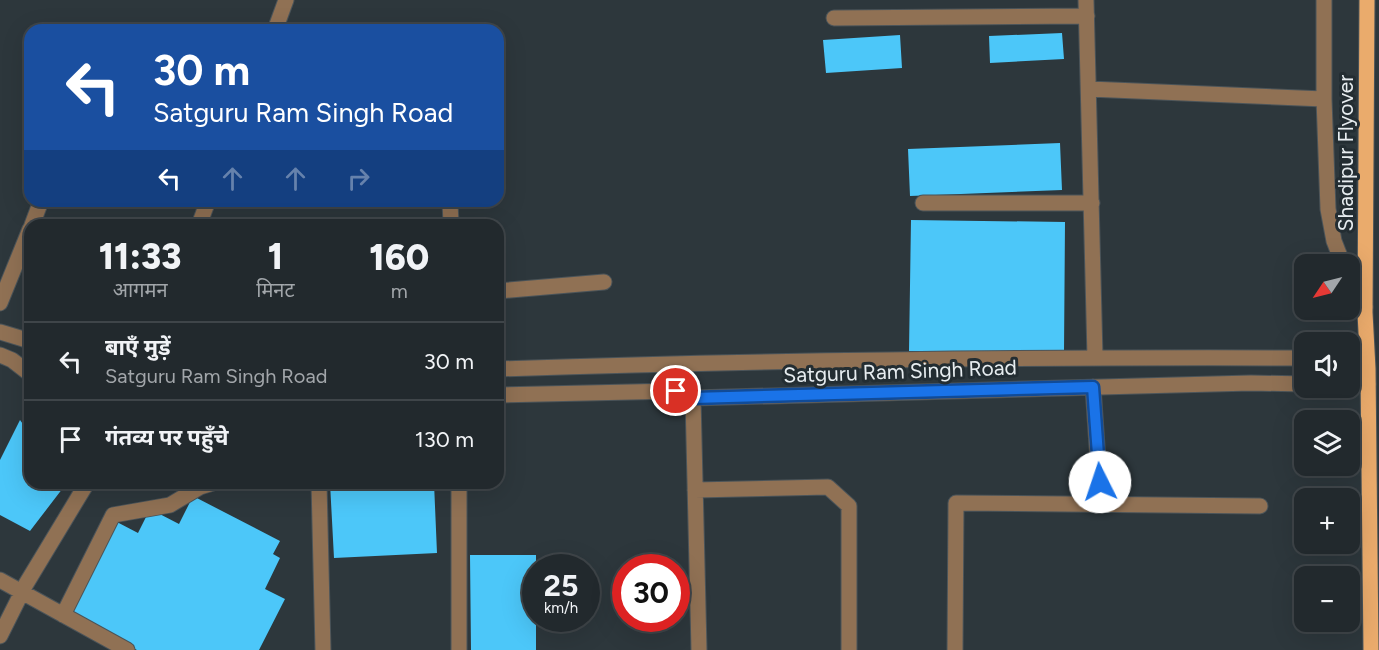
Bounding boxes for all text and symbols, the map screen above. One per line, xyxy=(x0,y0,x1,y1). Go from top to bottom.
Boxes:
text: 30 m xyxy=(153,45,250,96)
icon: left xyxy=(54,48,132,126)
street label: Shadipur Flyover xyxy=(1333,75,1358,231)
text: Satguru Ram Singh Road xyxy=(153,96,453,129)
icon: left xyxy=(153,162,186,195)
icon: ahead xyxy=(216,162,249,195)
icon: ahead xyxy=(279,162,312,195)
icon: right xyxy=(342,162,375,195)
text: 11:33 xyxy=(99,235,181,278)
text: 1 xyxy=(268,235,283,278)
text: 160 xyxy=(369,236,429,279)
north arrow xyxy=(1294,254,1360,320)
map controls xyxy=(1294,254,1360,632)
text: आगमन xyxy=(113,278,168,302)
text: मिनट xyxy=(256,278,295,302)
text: m xyxy=(391,279,408,303)
button: sound xyxy=(1294,332,1360,398)
text: बाएँ मुड़ें xyxy=(105,334,171,361)
icon: left xyxy=(54,345,87,378)
text: 30 m xyxy=(424,348,474,375)
street label: Satguru Ram Singh Road xyxy=(783,354,1017,388)
text: Satguru Ram Singh Road xyxy=(105,364,327,388)
pin xyxy=(650,365,701,416)
icon: arrive xyxy=(659,374,692,407)
button: layers xyxy=(1294,410,1360,476)
icon: arrive xyxy=(54,423,87,456)
text: गंतव्य पर पहुँचे xyxy=(105,424,229,451)
text: 130 m xyxy=(415,426,474,453)
position arrow xyxy=(1068,450,1132,514)
button: + xyxy=(1294,488,1360,554)
speed limit sign: 30 xyxy=(612,554,690,632)
button: − xyxy=(1294,566,1360,632)
text: 25 xyxy=(544,567,578,604)
text: km/h xyxy=(544,599,578,617)

